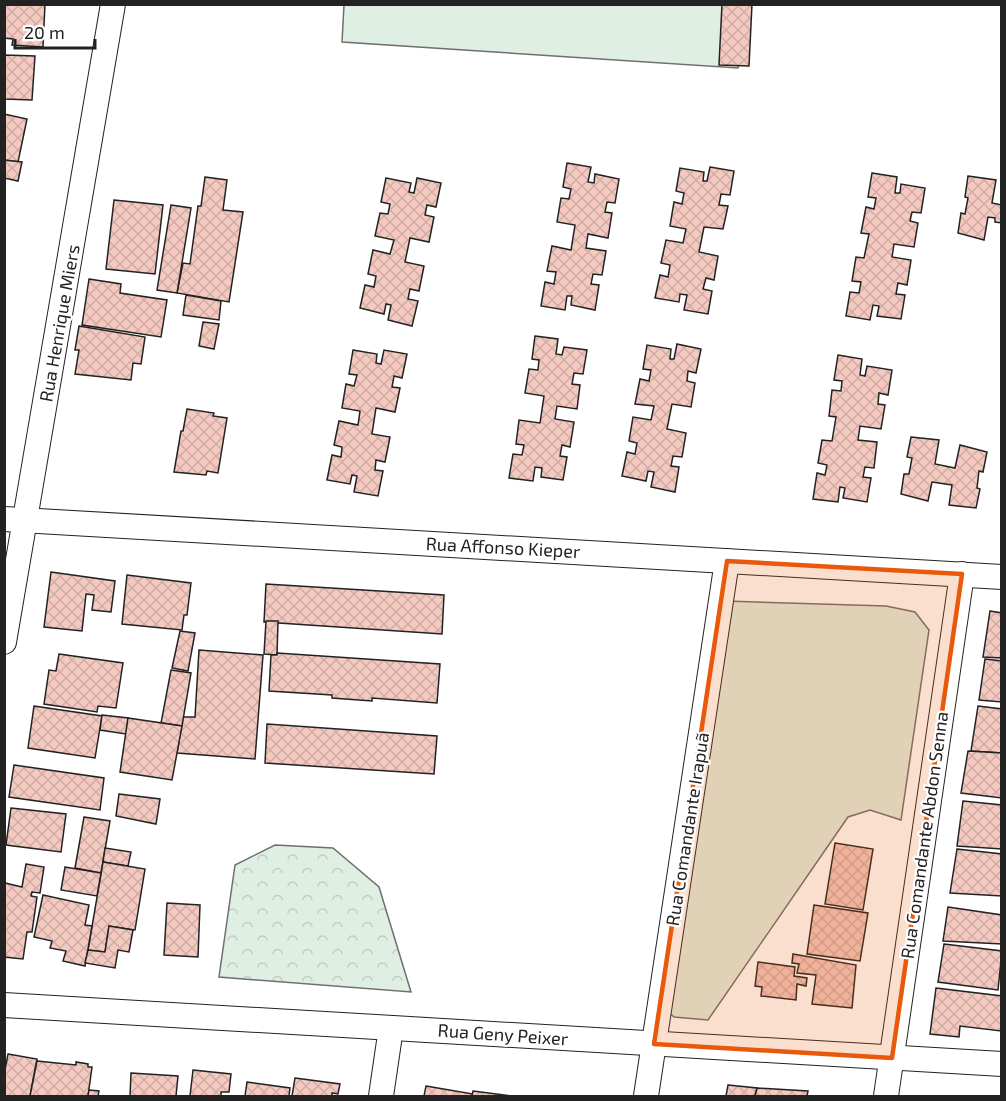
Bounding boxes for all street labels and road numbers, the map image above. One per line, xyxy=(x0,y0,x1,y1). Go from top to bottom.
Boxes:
street label: Rua Henrique Miers xyxy=(34,243,84,403)
street label: Rua Affonso Kieper xyxy=(425,532,581,562)
street label: Rua Comandante Abdon Senna xyxy=(896,710,952,960)
street label: Rua Comandante Irapuã xyxy=(661,731,713,927)
street label: Rua Geny Peixer xyxy=(437,1018,569,1050)

